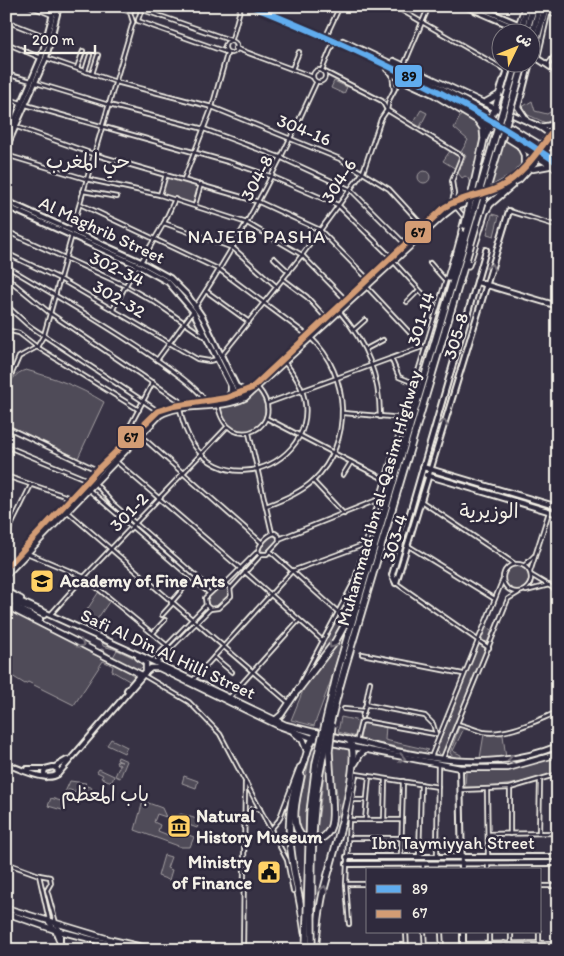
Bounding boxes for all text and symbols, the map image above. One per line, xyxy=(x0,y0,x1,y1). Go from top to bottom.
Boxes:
scale bar xyxy=(25,22,95,54)
north arrow xyxy=(492,22,542,72)
text: ش xyxy=(514,28,537,51)
text: 200 m xyxy=(32,31,75,49)
line badge: 89 xyxy=(394,64,423,88)
text: 89 xyxy=(402,68,417,85)
street label: 304-16 xyxy=(274,109,334,151)
district label: حي المغرب xyxy=(46,149,130,179)
street label: 304-8 xyxy=(236,151,278,205)
street label: 304-6 xyxy=(317,155,361,207)
street label: Al Maghrib Street xyxy=(36,191,169,269)
line badge: 67 xyxy=(404,220,432,244)
text: 67 xyxy=(411,224,425,241)
district label: NAJEIB PASHA xyxy=(188,225,326,248)
street label: 302-34 xyxy=(86,246,148,292)
one-way arrow xyxy=(486,263,496,272)
street label: 302-32 xyxy=(89,275,150,323)
street label: 301-14 xyxy=(402,289,440,349)
street label: 305-8 xyxy=(439,310,473,362)
street label: Muhammad ibn al-Qasim Highway xyxy=(332,367,426,628)
one-way arrow xyxy=(439,419,449,427)
line badge: 67 xyxy=(117,425,145,449)
text: 67 xyxy=(124,429,138,446)
street label: 301-2 xyxy=(105,487,153,536)
district label: الوزيرية xyxy=(459,499,519,525)
street label: 303-4 xyxy=(377,511,413,565)
school or university icon: Academy of Fine Arts xyxy=(29,568,55,594)
place label: Academy of Fine Arts xyxy=(59,570,225,592)
street label: Safi Al Din Al Hilli Street xyxy=(77,604,259,704)
one-way arrow xyxy=(76,638,85,648)
one-way arrow xyxy=(329,640,338,649)
one-way arrow xyxy=(398,752,406,763)
one-way arrow xyxy=(507,754,515,764)
district label: باب المعظم xyxy=(61,782,149,809)
place label: Natural History Museum xyxy=(196,805,323,848)
museum icon: Natural History Museum xyxy=(166,813,192,839)
street label: Ibn Taymiyyah Street xyxy=(371,832,535,854)
place label: Ministry of Finance xyxy=(172,851,253,894)
public building icon: Ministry of Finance xyxy=(256,859,282,885)
legend xyxy=(366,868,542,934)
text: 89 xyxy=(412,880,428,898)
one-way arrow xyxy=(318,884,329,893)
text: 67 xyxy=(412,904,428,922)

